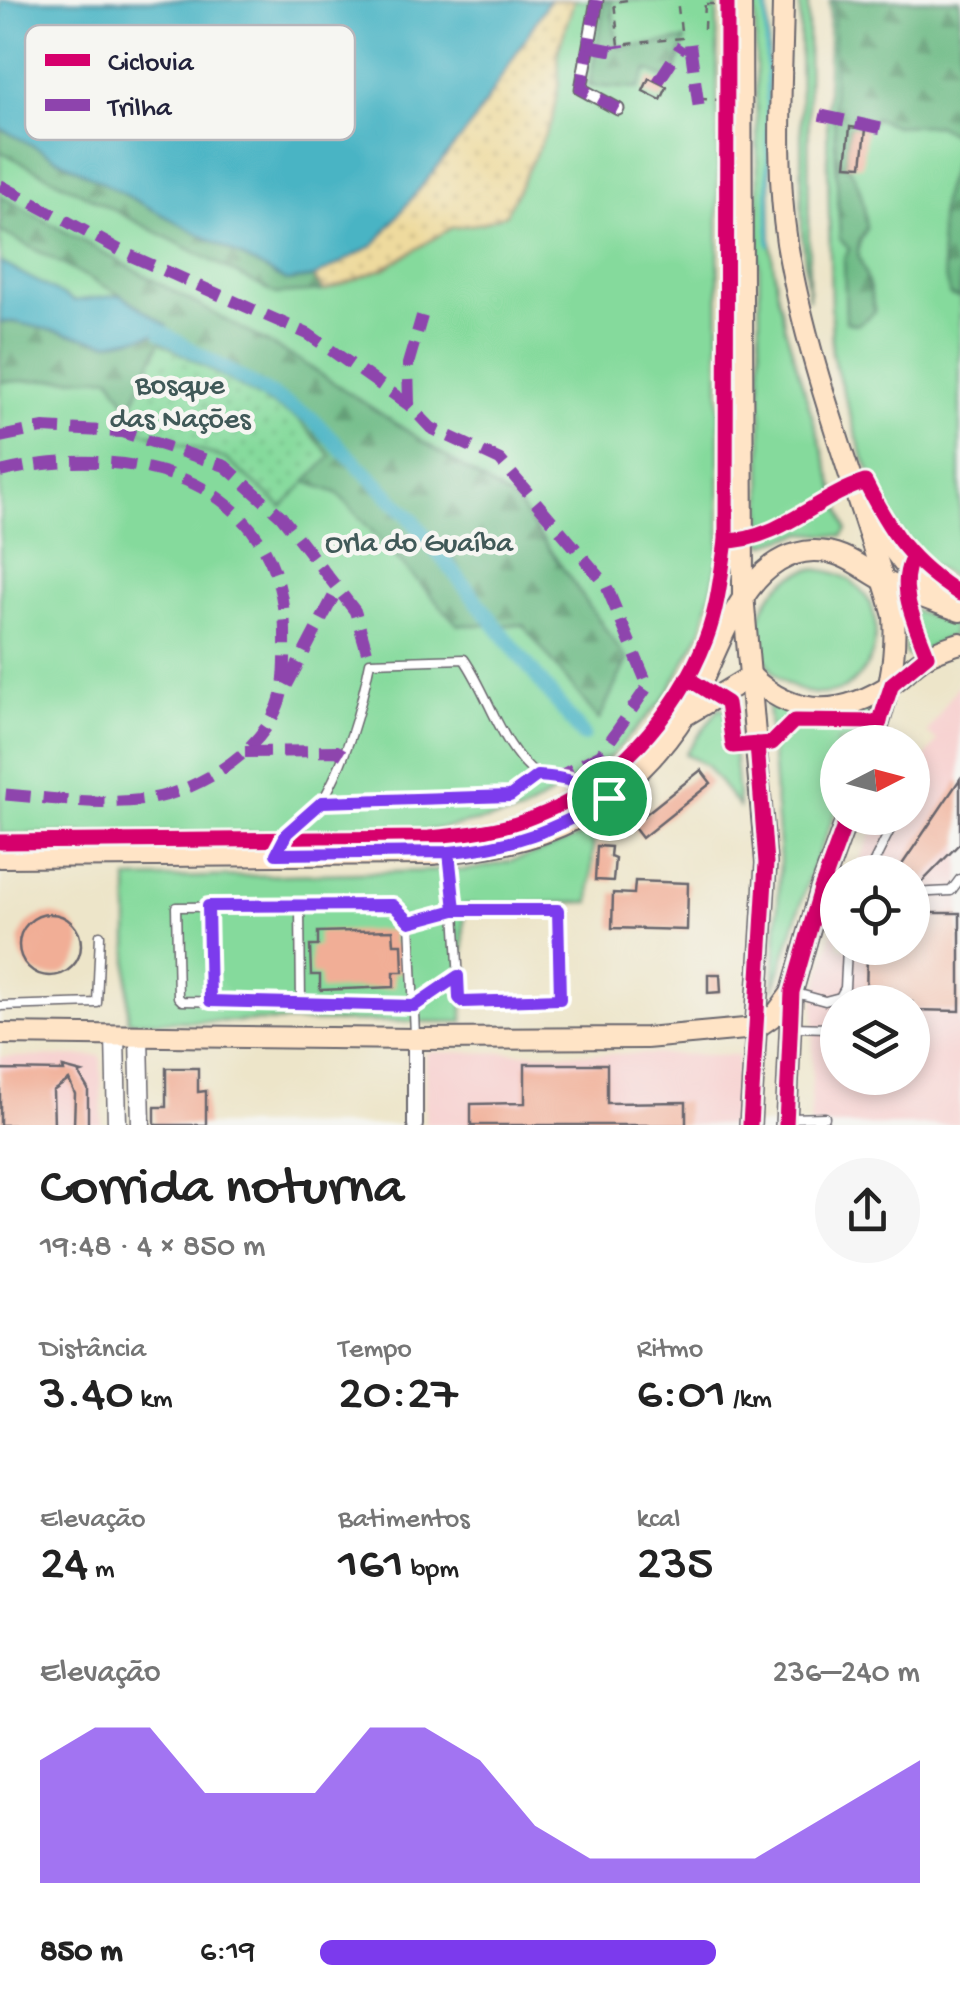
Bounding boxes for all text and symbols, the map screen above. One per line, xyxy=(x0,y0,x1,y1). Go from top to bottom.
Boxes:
legend xyxy=(25,25,355,140)
text: Ciclovia xyxy=(108,48,195,81)
text: Trilha xyxy=(106,93,173,126)
park label: Bosque das Nações xyxy=(110,370,251,439)
park label: Orla do Guaíba xyxy=(325,528,514,563)
north arrow xyxy=(820,725,930,835)
map controls xyxy=(820,725,930,1095)
pin xyxy=(567,756,652,841)
icon: arrive xyxy=(582,771,637,826)
button: locate xyxy=(820,855,930,965)
button: layers xyxy=(820,985,930,1095)
button: share xyxy=(815,1158,920,1263)
text: Corrida noturna xyxy=(40,1159,404,1223)
text: 19:48 · 4 × 850 m xyxy=(40,1229,265,1267)
text: Distância xyxy=(40,1334,146,1367)
text: Tempo xyxy=(338,1334,412,1367)
text: Ritmo xyxy=(637,1334,703,1367)
text: 3.40 xyxy=(40,1367,134,1426)
text: 20:27 xyxy=(338,1367,457,1426)
text: 6:01 xyxy=(637,1367,726,1426)
text: km xyxy=(134,1384,173,1417)
text: /km xyxy=(726,1384,772,1417)
text: Elevação xyxy=(40,1504,146,1537)
text: Batimentos xyxy=(338,1504,470,1537)
text: kcal xyxy=(637,1504,680,1537)
text: 24 xyxy=(40,1537,88,1596)
text: 161 xyxy=(338,1537,404,1596)
text: 235 xyxy=(637,1537,713,1596)
text: m xyxy=(88,1554,115,1587)
text: bpm xyxy=(404,1554,459,1587)
text: Elevação xyxy=(40,1655,161,1693)
text: 236–240 m xyxy=(773,1655,920,1693)
text: 850 m xyxy=(40,1934,123,1972)
text: 6:19 xyxy=(200,1934,255,1972)

